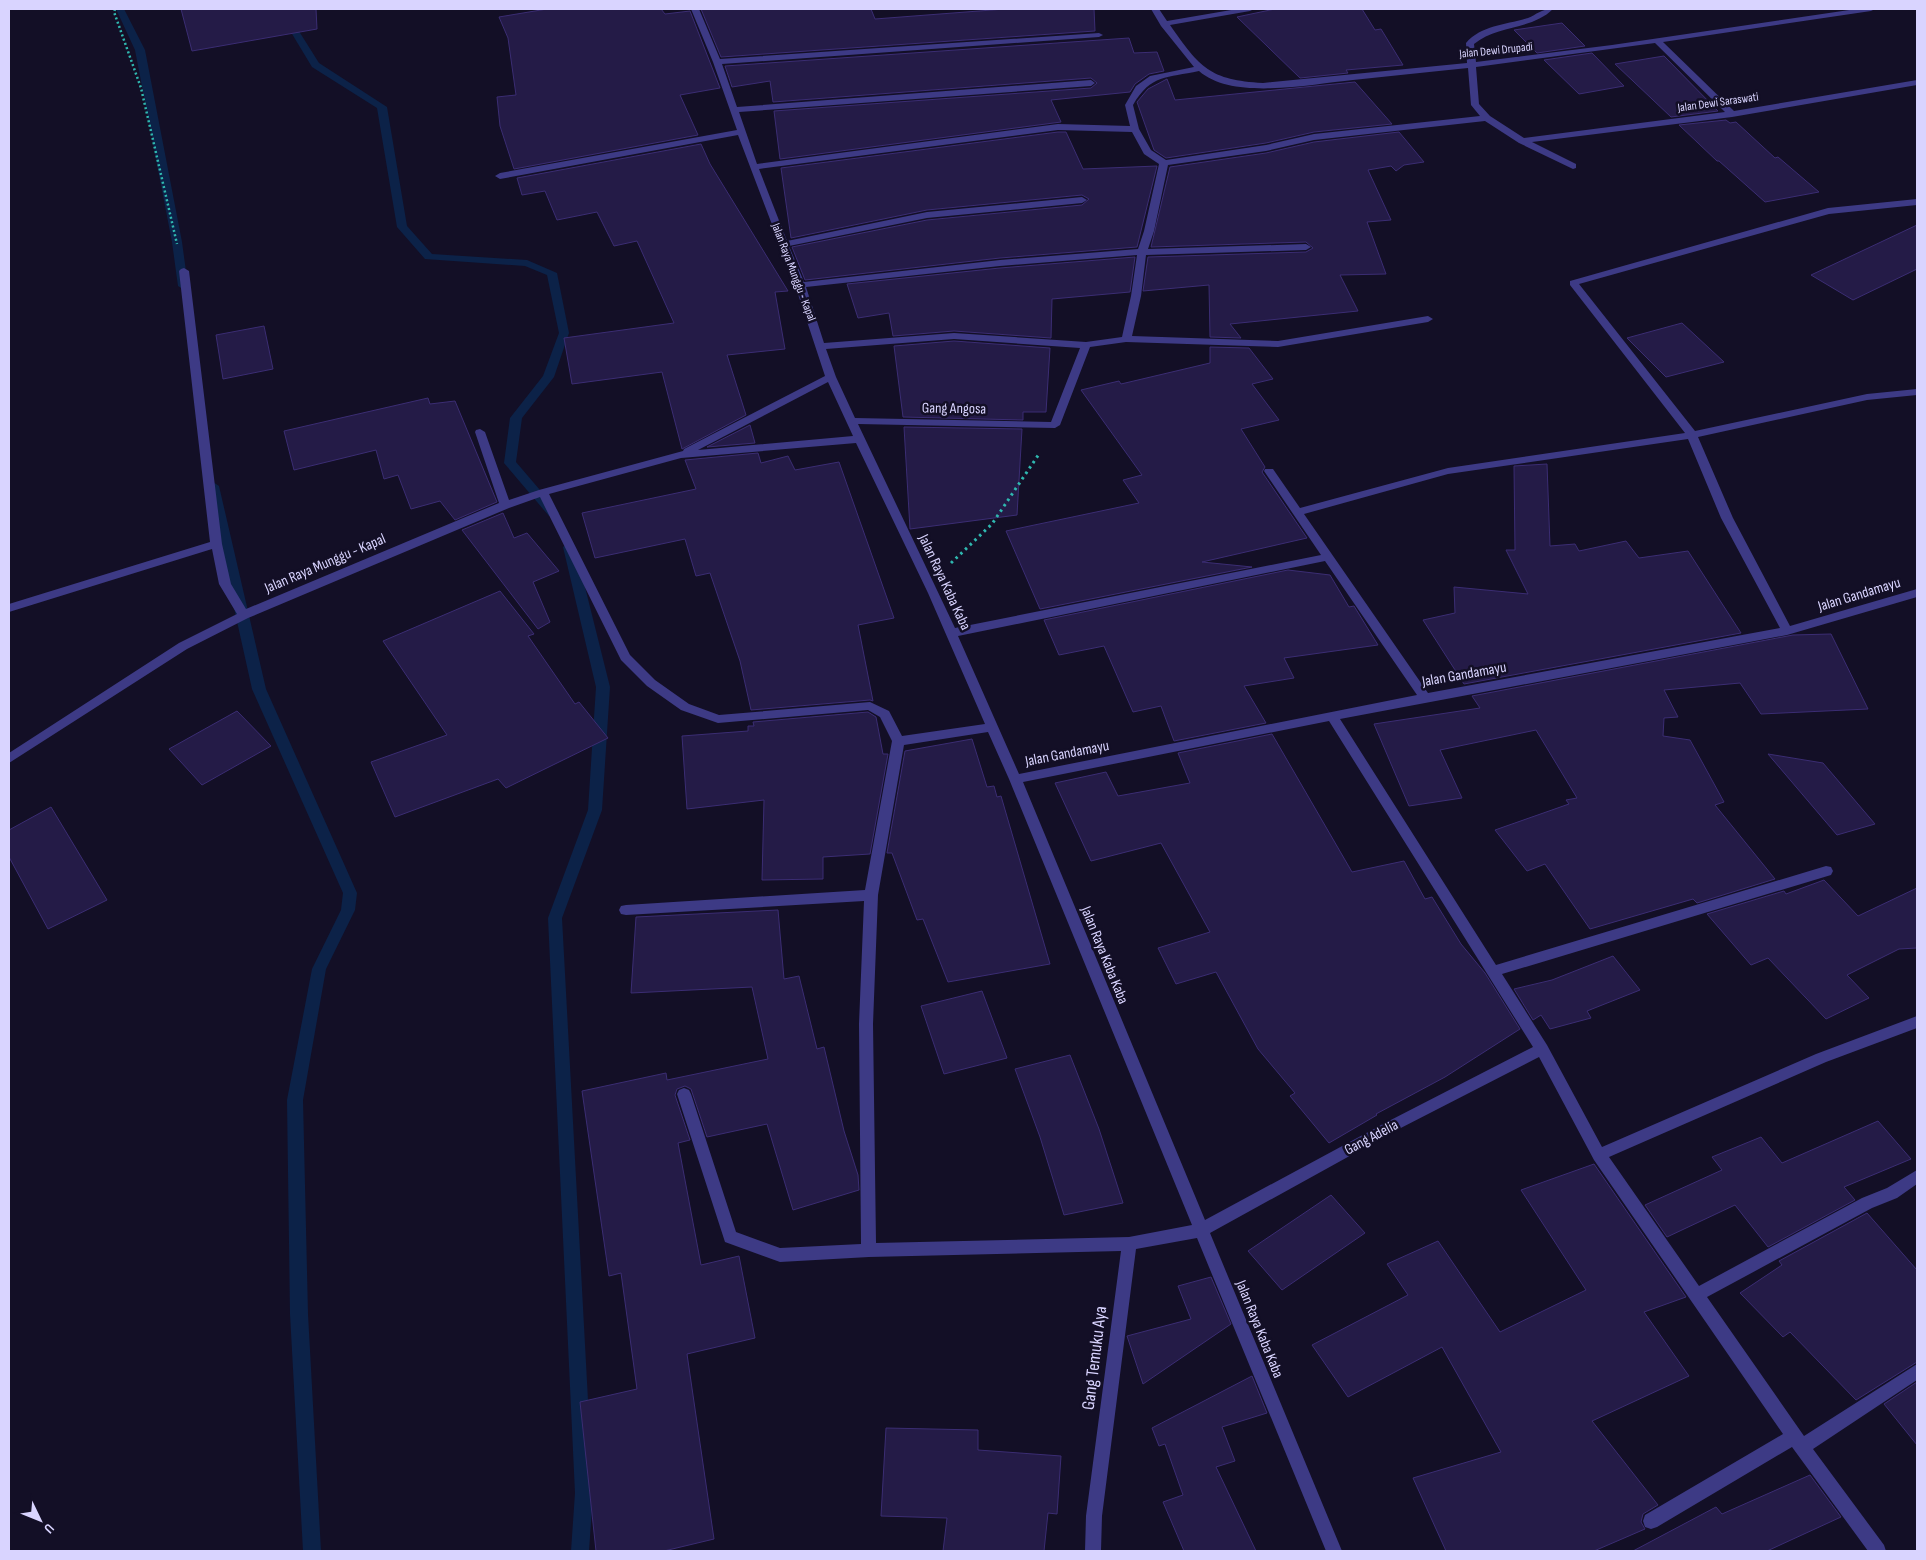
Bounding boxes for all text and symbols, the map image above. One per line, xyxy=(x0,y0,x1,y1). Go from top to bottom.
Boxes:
street label: Jalan Dewi Drupadi xyxy=(1458,39,1533,62)
street label: Jalan Dewi Saraswati xyxy=(1676,89,1760,116)
street label: Jalan Raya Munggu - Kapal xyxy=(768,220,819,323)
street label: Gang Angosa xyxy=(922,398,987,419)
street label: Jalan Raya Munggu - Kapal xyxy=(261,529,389,598)
street label: Jalan Raya Kaba Kaba xyxy=(914,530,975,633)
street label: Jalan Gandamayu xyxy=(1815,573,1903,616)
street label: Jalan Gandamayu xyxy=(1419,658,1508,691)
street label: Jalan Gandamayu xyxy=(1022,736,1111,771)
street label: Jalan Raya Kaba Kaba xyxy=(1076,903,1133,1007)
street label: Gang Adelia xyxy=(1341,1115,1402,1159)
street label: Jalan Raya Kaba Kaba xyxy=(1231,1277,1288,1381)
street label: Gang Temuku Aya xyxy=(1078,1305,1111,1411)
north arrow xyxy=(15,1495,65,1545)
text: U xyxy=(40,1520,58,1537)

